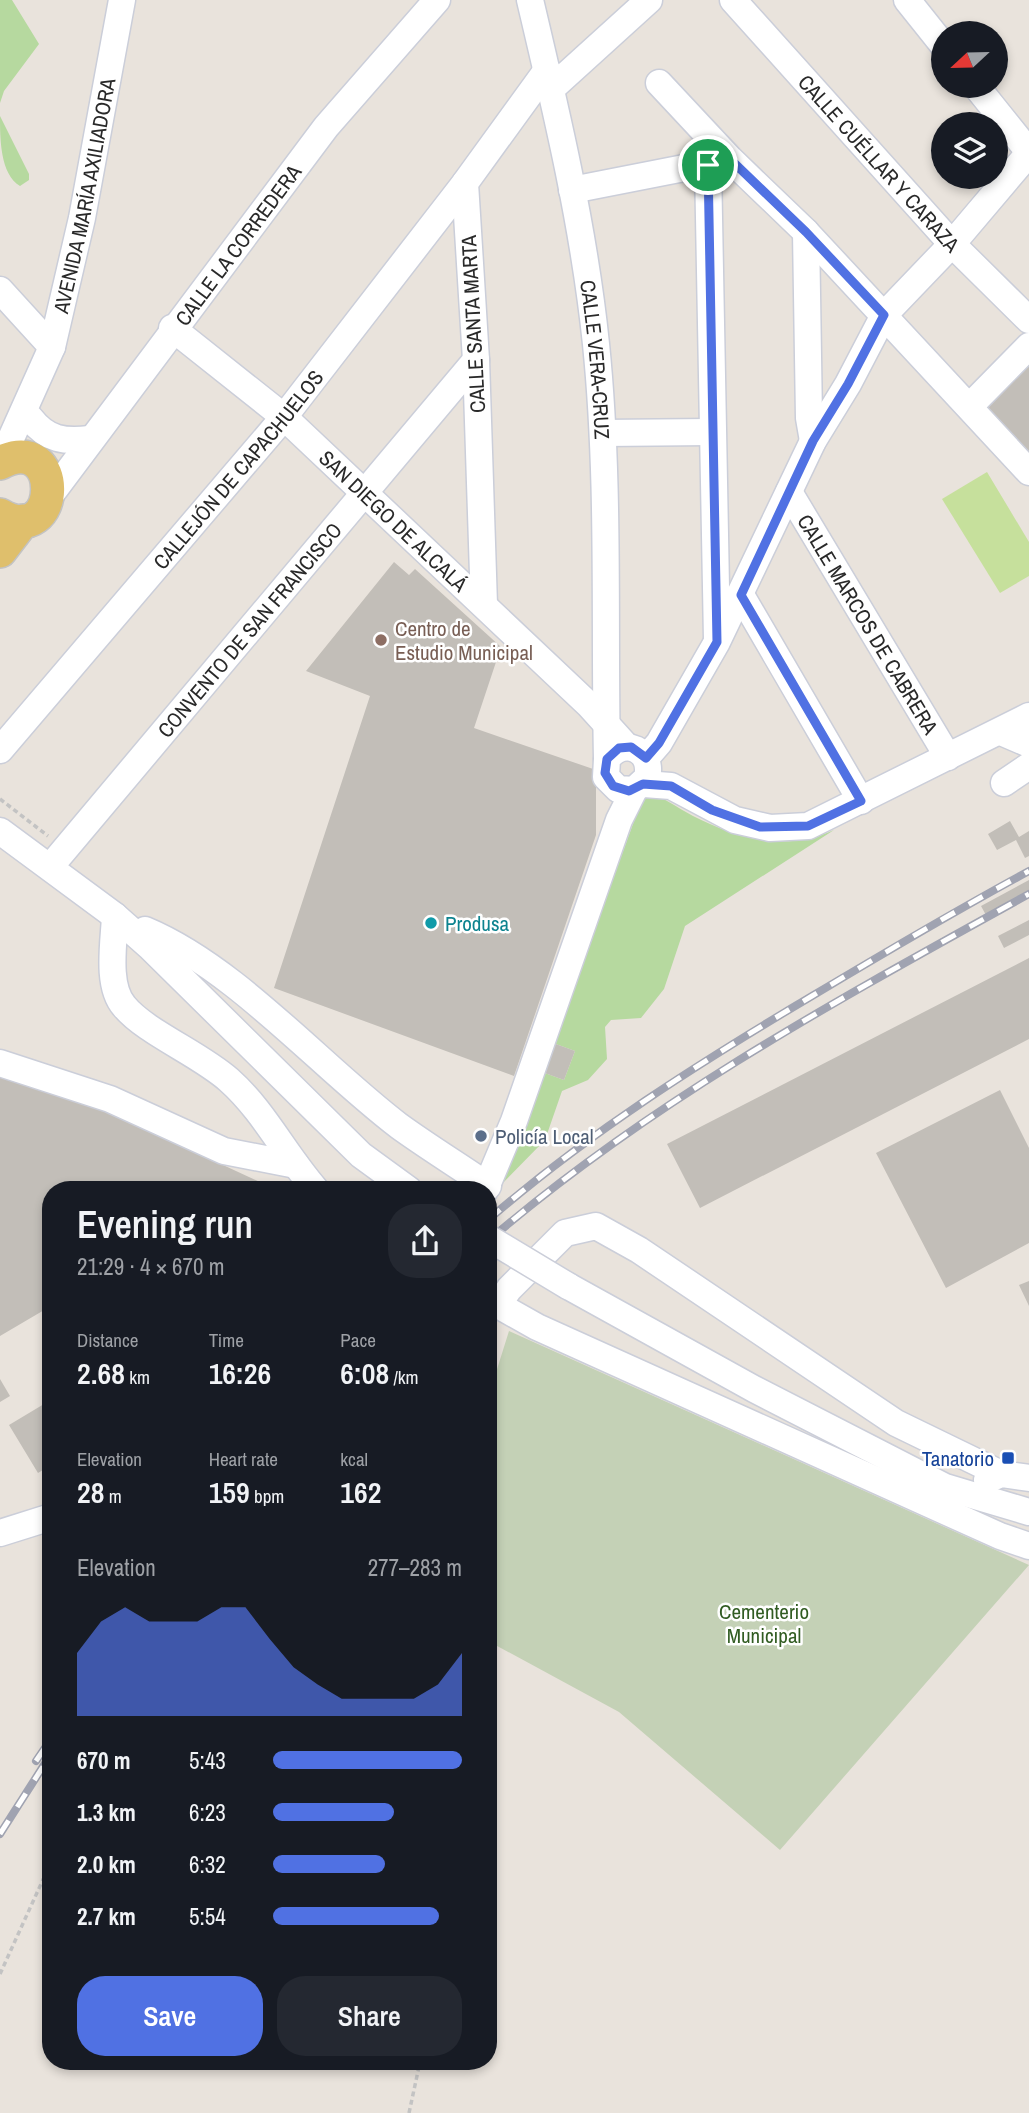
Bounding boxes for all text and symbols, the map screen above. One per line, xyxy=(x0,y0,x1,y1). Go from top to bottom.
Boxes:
north arrow xyxy=(931,21,1008,98)
map controls xyxy=(931,21,1008,189)
street label: CALLE CUÉLLAR Y CARAZA xyxy=(792,68,967,259)
street label: AVENIDA MARÍA AXILIADORA xyxy=(46,75,122,317)
button: layers xyxy=(931,112,1008,189)
pin xyxy=(678,135,738,195)
icon: arrive xyxy=(689,146,727,184)
street label: CALLE LA CORREDERA xyxy=(168,158,308,331)
street label: CALLE SANTA MARTA xyxy=(454,234,492,414)
street label: CALLE VERA-CRUZ xyxy=(574,278,617,440)
street label: CALLEJÓN DE CAPACHUELOS xyxy=(146,364,330,575)
street label: SAN DIEGO DE ALCALÁ xyxy=(313,443,475,598)
street label: CALLE MARCOS DE CABRERA xyxy=(791,509,946,740)
street label: CONVENTO DE SAN FRANCISCO xyxy=(151,516,348,743)
place label: Centro de Estudio Municipal xyxy=(395,614,533,667)
marker: Centro de Estudio Municipal xyxy=(373,632,389,648)
place label: Produsa xyxy=(445,909,510,938)
marker: Produsa xyxy=(423,915,439,931)
place label: Policía Local xyxy=(495,1122,594,1151)
marker: Policía Local xyxy=(473,1128,489,1144)
text: Evening run xyxy=(77,1199,253,1250)
button: share xyxy=(388,1204,462,1278)
text: 21:29 · 4 × 670 m xyxy=(77,1251,224,1282)
text: Distance xyxy=(77,1327,138,1353)
text: Time xyxy=(209,1327,244,1353)
text: Pace xyxy=(340,1327,376,1353)
text: 2.68 xyxy=(77,1353,125,1393)
text: 16:26 xyxy=(209,1353,271,1393)
text: 6:08 xyxy=(340,1353,389,1393)
text: km xyxy=(125,1364,150,1390)
text: /km xyxy=(389,1364,419,1390)
place label: Tanatorio xyxy=(922,1444,994,1473)
text: Elevation xyxy=(77,1446,142,1472)
text: Heart rate xyxy=(209,1446,278,1472)
text: kcal xyxy=(340,1446,368,1472)
marker: Tanatorio xyxy=(1000,1450,1016,1466)
text: 28 xyxy=(77,1472,104,1512)
text: 159 xyxy=(209,1472,250,1512)
text: 162 xyxy=(340,1472,381,1512)
text: m xyxy=(104,1483,122,1509)
text: bpm xyxy=(250,1483,284,1509)
text: Elevation xyxy=(77,1552,156,1583)
text: 277–283 m xyxy=(368,1552,462,1583)
park label: Cementerio Municipal xyxy=(719,1597,809,1650)
text: 670 m xyxy=(77,1745,130,1776)
text: 5:43 xyxy=(189,1745,226,1776)
text: 1.3 km xyxy=(77,1797,136,1828)
text: 6:23 xyxy=(189,1797,226,1828)
text: 2.0 km xyxy=(77,1849,136,1880)
text: 6:32 xyxy=(189,1849,226,1880)
text: 2.7 km xyxy=(77,1901,136,1932)
text: 5:54 xyxy=(189,1901,226,1932)
button: Save xyxy=(77,1976,263,2056)
button: Share xyxy=(277,1976,462,2056)

